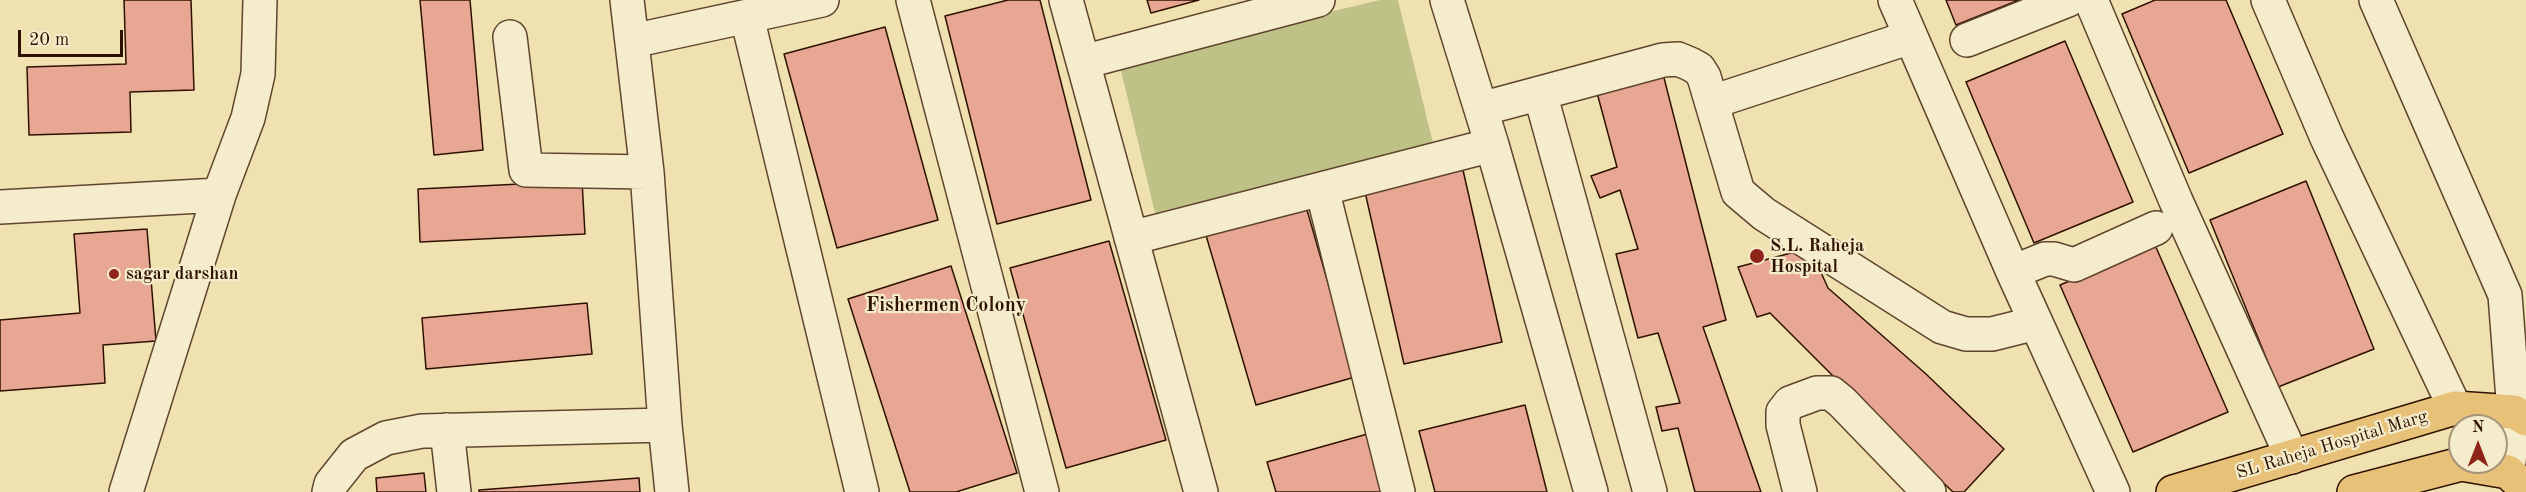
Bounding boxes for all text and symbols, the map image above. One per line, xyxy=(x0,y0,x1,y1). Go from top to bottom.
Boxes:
scale bar xyxy=(21,18,126,56)
text: 20 m xyxy=(29,31,69,49)
place label: S.L. Raheja Hospital xyxy=(1770,235,1864,278)
marker: S.L. Raheja Hospital xyxy=(1748,247,1766,265)
place label: sagar darshan xyxy=(126,263,238,285)
marker: sagar darshan xyxy=(107,267,121,281)
district label: Fishermen Colony xyxy=(866,294,1026,318)
street label: SL Raheja Hospital Marg xyxy=(2234,406,2430,484)
north arrow xyxy=(2448,414,2508,474)
text: N xyxy=(2472,420,2484,436)

